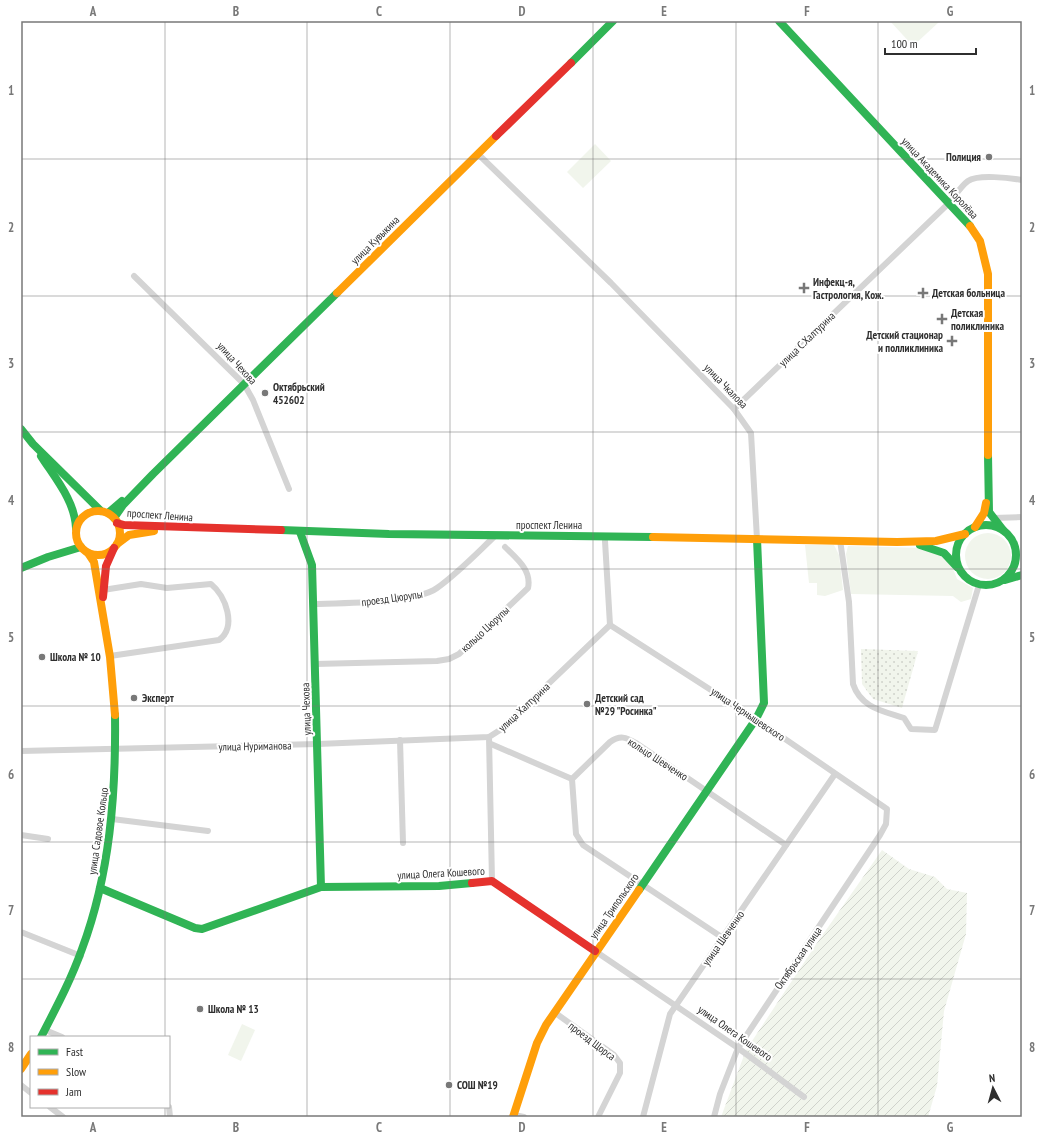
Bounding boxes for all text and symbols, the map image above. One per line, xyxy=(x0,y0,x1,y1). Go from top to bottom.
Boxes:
text: A xyxy=(89,3,97,20)
text: B xyxy=(233,3,239,20)
text: C xyxy=(376,3,382,20)
text: D xyxy=(519,3,526,20)
text: E xyxy=(661,3,667,20)
text: F xyxy=(804,3,810,20)
text: G xyxy=(947,3,954,20)
scale bar xyxy=(885,30,976,56)
text: 100 m xyxy=(891,36,918,51)
text: 1 xyxy=(8,82,14,99)
text: 1 xyxy=(1029,82,1035,99)
street label: улица Академика Королёва xyxy=(899,134,981,222)
place label: Полиция xyxy=(946,150,981,164)
marker: Полиция xyxy=(984,152,994,162)
street label: улица Кувыкина xyxy=(348,213,402,267)
text: 2 xyxy=(8,219,14,236)
text: 2 xyxy=(1029,219,1035,236)
place label: Инфекц-я, Гастрология, Кож. xyxy=(813,275,884,302)
marker: Инфекц-я, Гастрология, Кож. xyxy=(798,282,810,294)
place label: Детская больница xyxy=(932,286,1005,300)
marker: Детская больница xyxy=(917,287,929,299)
place label: Детская поликлиника xyxy=(951,306,1004,333)
street label: улица С.Халтурина xyxy=(776,309,838,369)
marker: Детская поликлиника xyxy=(936,313,948,325)
place label: Детский стационар и полликлиника xyxy=(866,328,943,355)
marker: Детский стационар и полликлиника xyxy=(946,335,958,347)
street label: улица Чехова xyxy=(214,339,260,387)
text: 3 xyxy=(8,355,14,372)
text: 3 xyxy=(1029,355,1035,372)
street label: улица Чкалова xyxy=(701,361,751,411)
place label: Октябрьский 452602 xyxy=(273,380,325,407)
marker: Октябрьский 452602 xyxy=(260,388,270,398)
text: 4 xyxy=(8,492,15,509)
text: 4 xyxy=(1029,492,1036,509)
street label: проспект Ленина xyxy=(127,506,193,524)
street label: проспект Ленина xyxy=(516,518,582,532)
street label: проезд Цюрупы xyxy=(360,587,424,609)
street label: кольцо Цюрупы xyxy=(458,603,512,655)
text: 5 xyxy=(8,629,14,646)
text: 5 xyxy=(1029,629,1035,646)
place label: Школа № 10 xyxy=(50,650,101,664)
marker: Школа № 10 xyxy=(37,652,47,662)
street label: улица Халтурина xyxy=(495,680,553,734)
street label: улица Чехова xyxy=(298,682,314,736)
street label: улица Чернышевского xyxy=(708,684,788,744)
place label: Эксперт xyxy=(142,691,174,705)
place label: Детский сад №29 "Росинка" xyxy=(595,691,657,718)
marker: Эксперт xyxy=(129,693,139,703)
marker: Детский сад №29 "Росинка" xyxy=(582,699,592,709)
street label: кольцо Шевченко xyxy=(625,734,691,784)
street label: улица Нуриманова xyxy=(218,738,292,754)
text: 6 xyxy=(8,766,14,783)
text: 6 xyxy=(1029,766,1035,783)
street label: улица Садовое Кольцо xyxy=(85,786,111,875)
street label: улица Олега Кошевого xyxy=(397,864,485,882)
street label: улица Трипольского xyxy=(586,870,642,942)
text: 7 xyxy=(8,902,14,919)
text: 7 xyxy=(1029,902,1035,919)
street label: улица Шевченко xyxy=(699,908,747,968)
street label: Октябрьская улица xyxy=(771,924,825,992)
place label: Школа № 13 xyxy=(208,1002,259,1016)
street label: улица Олега Кошевого xyxy=(695,1002,775,1064)
marker: Школа № 13 xyxy=(195,1004,205,1014)
street label: проезд Щорса xyxy=(566,1019,618,1063)
legend xyxy=(30,1036,170,1108)
text: 8 xyxy=(8,1039,14,1056)
text: 8 xyxy=(1029,1039,1035,1056)
text: Fast xyxy=(66,1044,84,1059)
text: Slow xyxy=(66,1064,87,1079)
north arrow xyxy=(973,1068,1013,1108)
text: N xyxy=(988,1071,996,1085)
place label: СОШ №19 xyxy=(457,1078,498,1092)
marker: СОШ №19 xyxy=(444,1080,454,1090)
text: Jam xyxy=(65,1084,82,1099)
text: A xyxy=(89,1119,97,1136)
text: B xyxy=(233,1119,239,1136)
text: C xyxy=(376,1119,382,1136)
text: D xyxy=(519,1119,526,1136)
text: E xyxy=(661,1119,667,1136)
text: F xyxy=(804,1119,810,1136)
text: G xyxy=(947,1119,954,1136)

